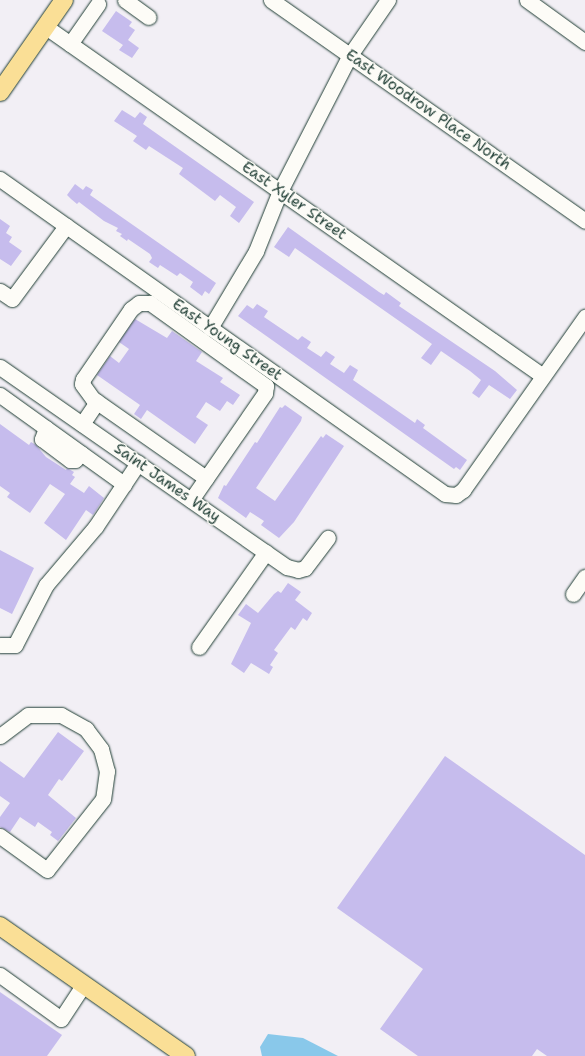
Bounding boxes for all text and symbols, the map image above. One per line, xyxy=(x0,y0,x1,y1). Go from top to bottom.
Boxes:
street label: East Woodrow Place North xyxy=(342,46,514,174)
street label: East Xyler Street xyxy=(238,158,350,244)
street label: East Young Street xyxy=(169,295,285,385)
street label: Saint James Way xyxy=(110,440,224,526)

